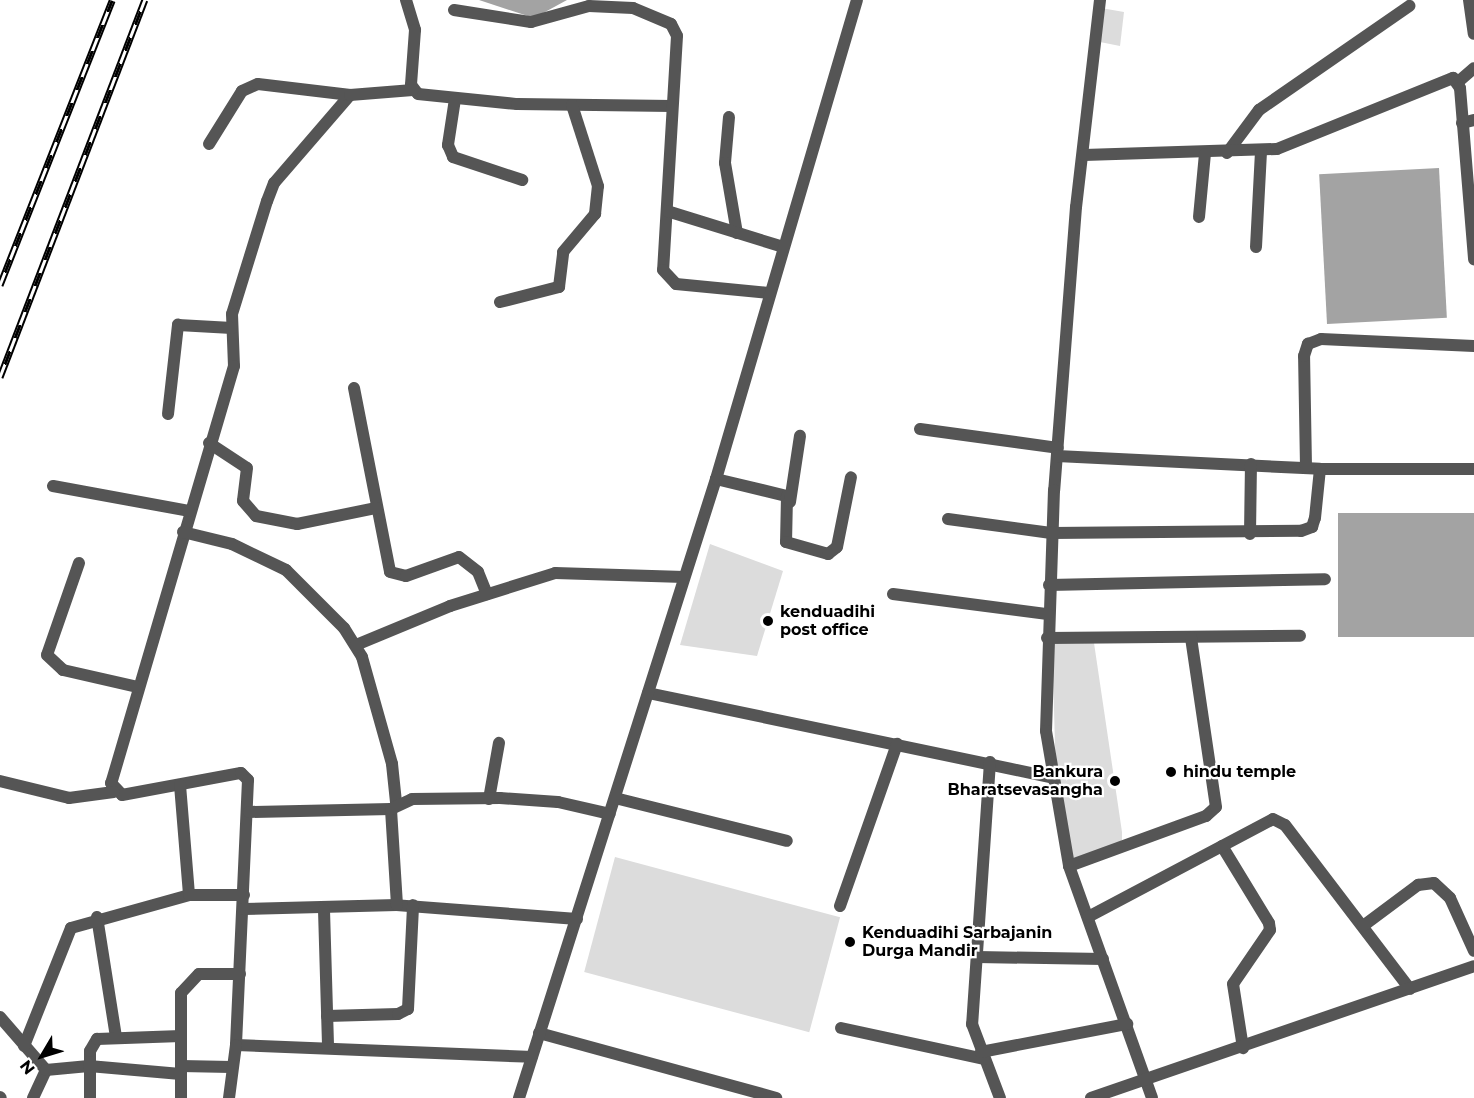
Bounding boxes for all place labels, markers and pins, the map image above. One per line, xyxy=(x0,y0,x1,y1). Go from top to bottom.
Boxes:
place label: kenduadihi post office xyxy=(780,602,875,640)
marker: kenduadihi post office xyxy=(761,614,775,628)
place label: Bankura Bharatsevasangha xyxy=(948,762,1103,800)
place label: hindu temple xyxy=(1183,762,1296,782)
marker: hindu temple xyxy=(1164,765,1178,779)
marker: Bankura Bharatsevasangha xyxy=(1108,774,1122,788)
place label: Kenduadihi Sarbajanin Durga Mandir xyxy=(862,923,1052,961)
marker: Kenduadihi Sarbajanin Durga Mandir xyxy=(843,935,857,949)

